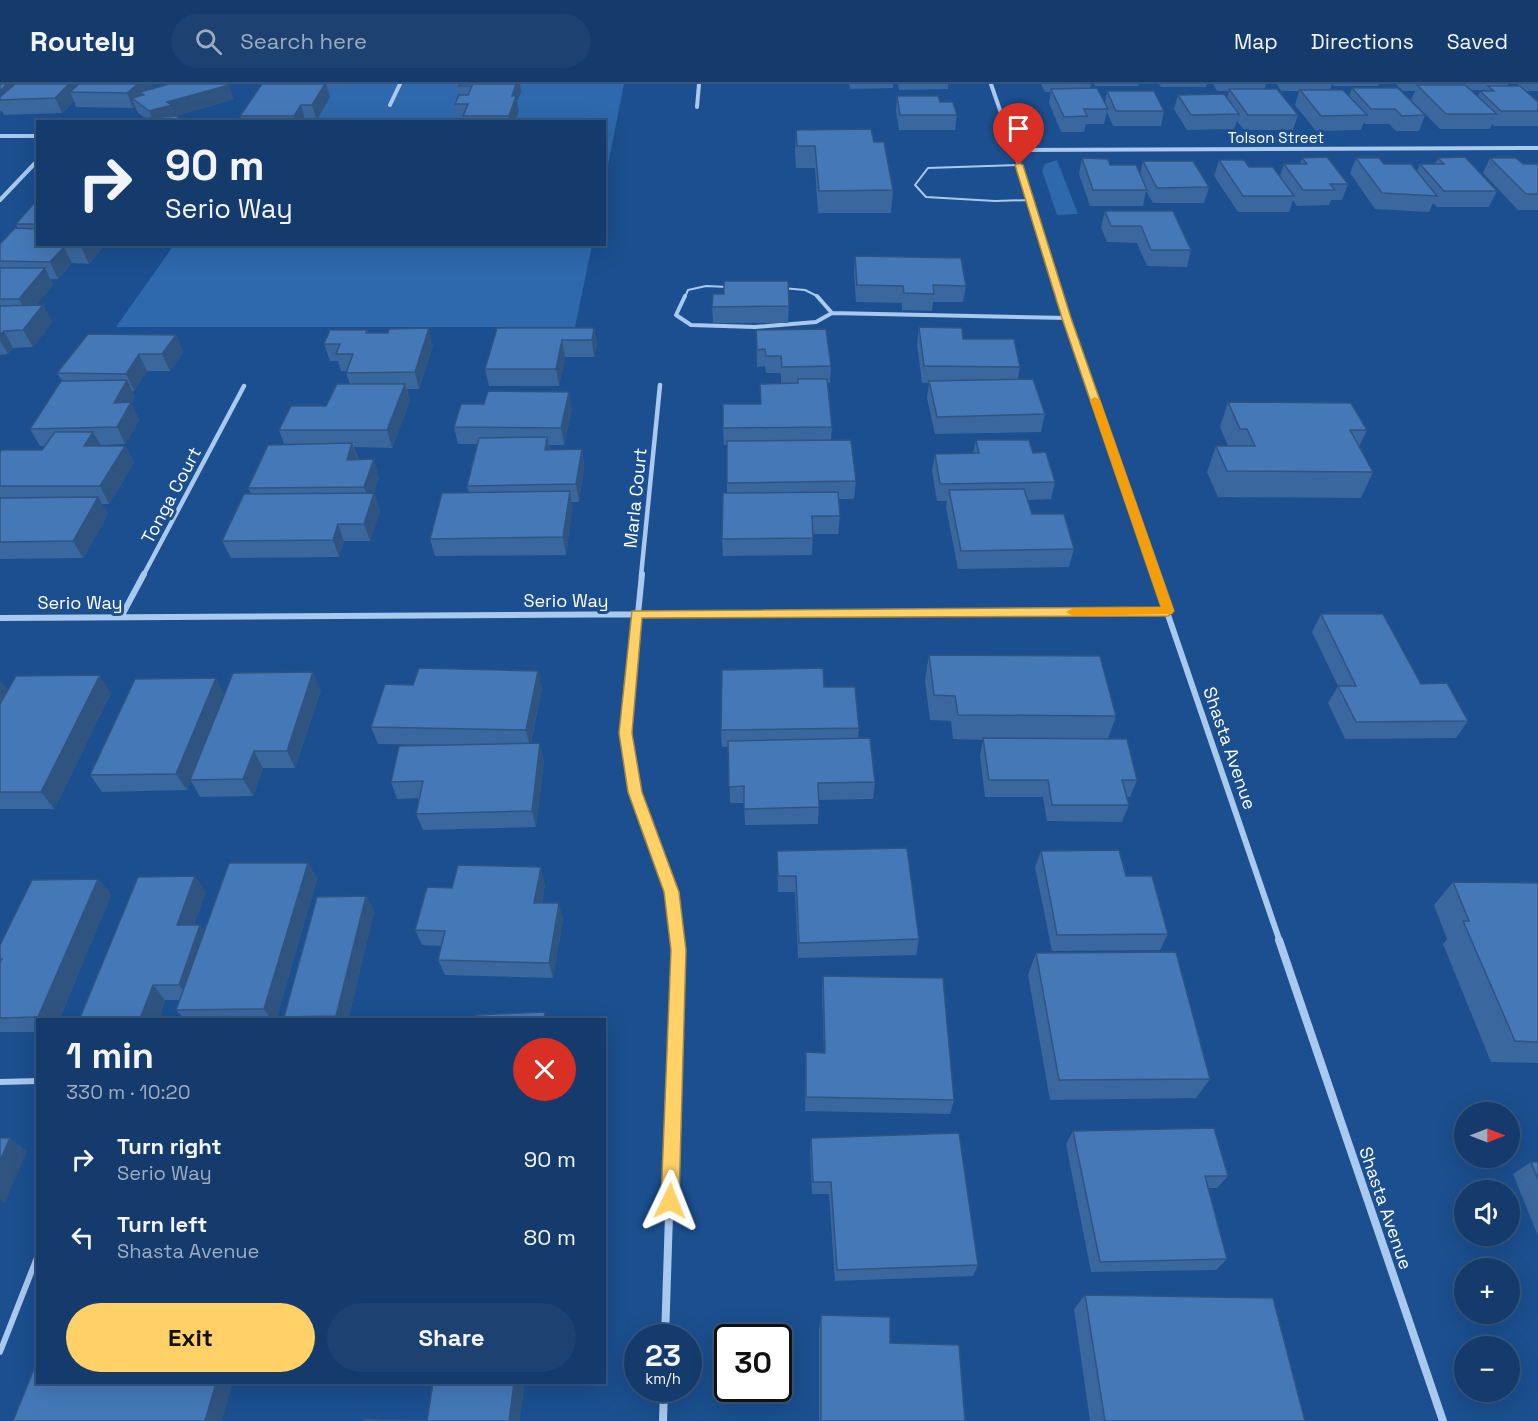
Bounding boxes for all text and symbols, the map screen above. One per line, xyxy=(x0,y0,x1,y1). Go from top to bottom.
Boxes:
search box xyxy=(171,14,591,68)
text: Routely xyxy=(30,23,135,59)
icon: search xyxy=(192,25,225,58)
text: Search here xyxy=(240,27,367,55)
text: Map xyxy=(1234,28,1278,55)
text: Directions xyxy=(1311,28,1414,55)
text: Saved xyxy=(1447,28,1508,55)
pin xyxy=(993,103,1044,165)
icon: arrive xyxy=(1002,112,1035,145)
street label: Tolson Street xyxy=(1228,128,1324,147)
text: 90 m xyxy=(165,139,265,192)
icon: right xyxy=(66,144,144,222)
text: Serio Way xyxy=(165,191,293,226)
street label: Tonga Court xyxy=(136,443,206,547)
street label: Marla Court xyxy=(618,447,652,549)
street label: Serio Way xyxy=(523,589,609,612)
street label: Serio Way xyxy=(37,591,123,614)
street label: Shasta Avenue xyxy=(1198,684,1262,812)
text: 1 min xyxy=(66,1033,154,1079)
button: close xyxy=(513,1038,576,1101)
text: 330 m · 10:20 xyxy=(66,1079,190,1105)
north arrow xyxy=(1454,1102,1520,1168)
map controls xyxy=(1454,1102,1520,1402)
text: Turn right xyxy=(117,1132,222,1160)
icon: right xyxy=(66,1143,99,1176)
street label: Shasta Avenue xyxy=(1354,1144,1418,1272)
text: 90 m xyxy=(524,1145,576,1173)
text: Serio Way xyxy=(117,1160,212,1186)
position arrow xyxy=(638,1169,702,1233)
button: sound xyxy=(1454,1180,1520,1246)
text: Turn left xyxy=(117,1210,207,1238)
icon: left xyxy=(66,1221,99,1254)
text: 80 m xyxy=(524,1223,576,1251)
text: Shasta Avenue xyxy=(117,1238,259,1264)
button: + xyxy=(1454,1258,1520,1324)
button: Exit xyxy=(66,1303,315,1372)
button: Share xyxy=(327,1303,576,1372)
speed limit sign: 30 xyxy=(714,1324,792,1402)
text: 23 xyxy=(645,1336,681,1375)
button: − xyxy=(1454,1336,1520,1402)
text: km/h xyxy=(645,1369,681,1388)

